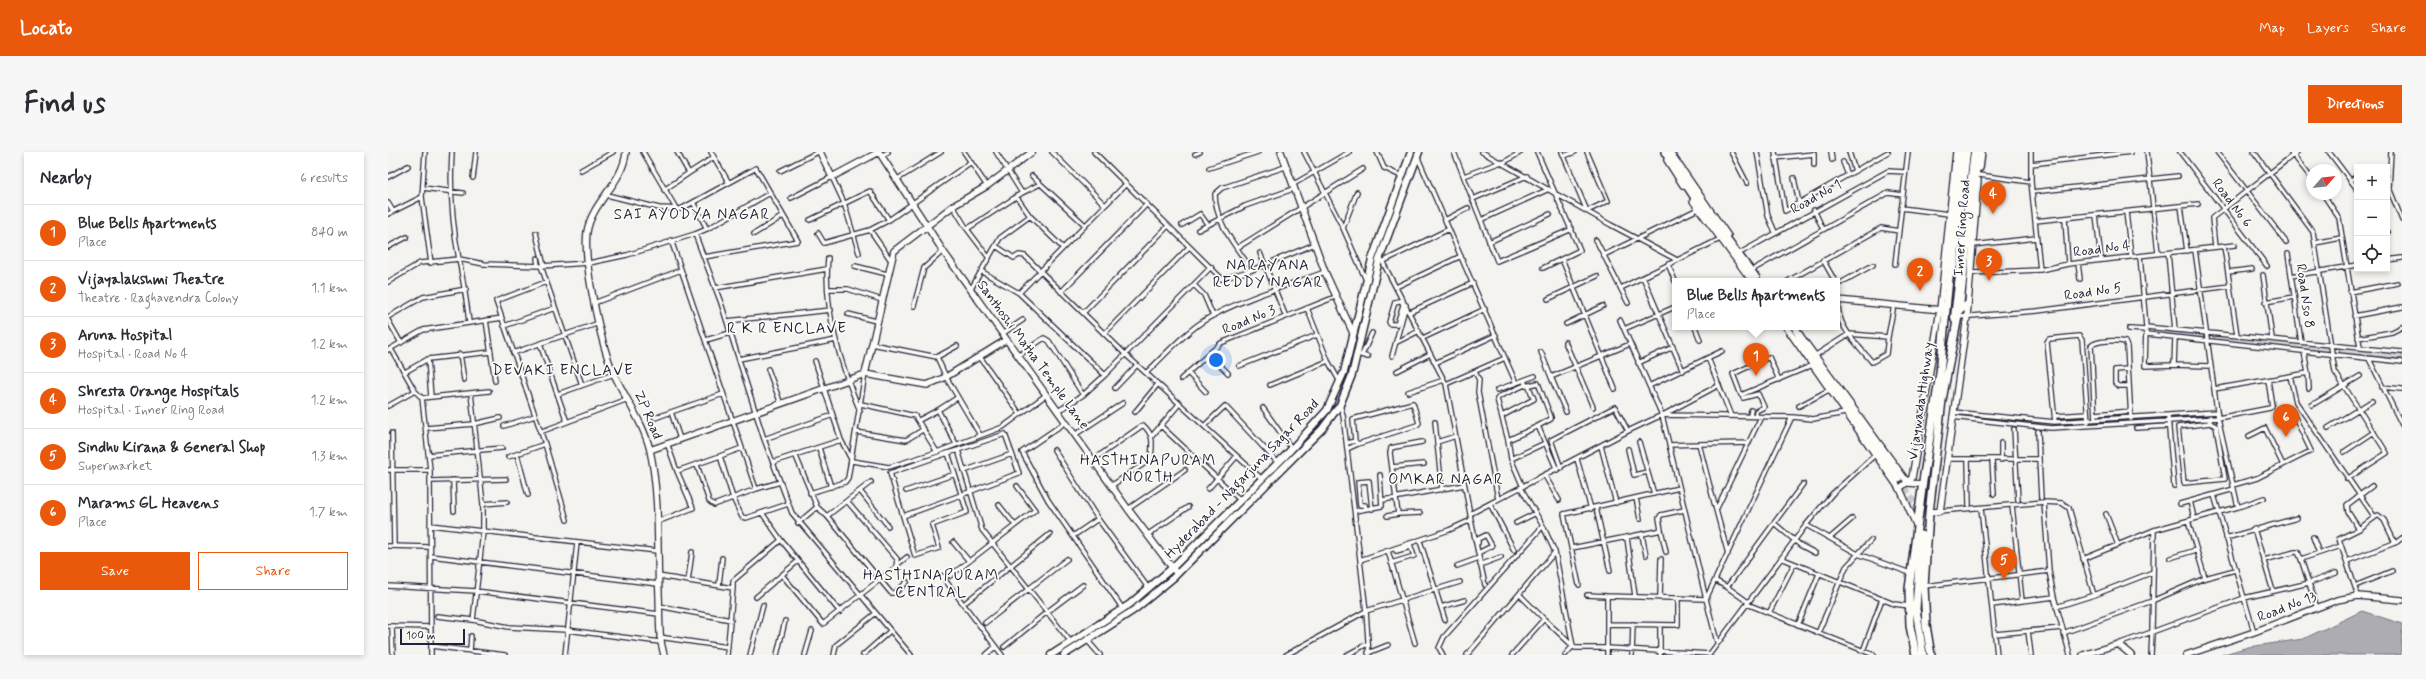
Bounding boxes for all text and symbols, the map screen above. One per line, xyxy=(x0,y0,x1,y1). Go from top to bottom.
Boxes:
text: Locato xyxy=(20,16,72,41)
text: Map xyxy=(2259,19,2285,37)
text: Layers xyxy=(2307,19,2349,37)
text: Share xyxy=(2371,19,2406,37)
button: Directions xyxy=(2308,85,2402,123)
text: Find us xyxy=(24,86,105,123)
north arrow xyxy=(2306,164,2342,200)
map controls xyxy=(2354,164,2390,272)
button: + xyxy=(2354,164,2390,200)
text: Nearby xyxy=(40,167,92,189)
text: 6 results xyxy=(300,170,348,187)
street label: Road No 6 xyxy=(2208,175,2256,231)
street label: Road No 1 xyxy=(1787,176,1845,218)
street label: Inner Ring Road xyxy=(1950,179,1975,277)
pin: 4 xyxy=(1980,181,2006,214)
button: − xyxy=(2354,200,2390,236)
district label: SAI AYODYA NAGAR xyxy=(614,205,770,225)
text: Blue Bells Apartments xyxy=(78,214,216,234)
text: 1 xyxy=(50,224,56,241)
text: 840 m xyxy=(311,224,348,241)
text: Place xyxy=(78,234,107,251)
button: locate xyxy=(2354,236,2390,272)
street label: Road No 4 xyxy=(2072,237,2132,261)
pin: 3 xyxy=(1976,248,2002,281)
district label: NARAYANA REDDY NAGAR xyxy=(1213,256,1323,293)
pin: 2 xyxy=(1907,258,1933,291)
street label: Road Nso 8 xyxy=(2292,263,2318,329)
text: Vijayalakshmi Theatre xyxy=(78,270,224,290)
street label: Santhoshi Matha Temple Lane xyxy=(973,277,1093,433)
popup xyxy=(1672,278,1840,330)
street label: Road No 5 xyxy=(2063,279,2123,305)
text: 2 xyxy=(50,280,56,297)
text: 1.1 km xyxy=(311,280,348,297)
text: Blue Bells Apartments xyxy=(1687,286,1825,306)
text: Theatre · Raghavendra Colony xyxy=(78,290,238,307)
street label: Road No 3 xyxy=(1220,301,1278,339)
text: Place xyxy=(1687,306,1715,323)
district label: R K R ENCLAVE xyxy=(727,319,847,339)
text: Aruna Hospital xyxy=(78,326,172,346)
text: 3 xyxy=(50,336,56,353)
text: 1.2 km xyxy=(311,336,348,353)
street label: Vijaywada Highway xyxy=(1904,341,1938,461)
pin: 1 xyxy=(1743,343,1769,376)
text: Hospital · Road No 4 xyxy=(78,346,188,363)
your location xyxy=(1206,350,1226,370)
district label: DEVAKI ENCLAVE xyxy=(492,361,634,381)
text: Shresta Orange Hospitals xyxy=(78,382,239,402)
street label: ZP Road xyxy=(630,388,666,442)
text: 4 xyxy=(49,392,57,409)
text: 1.2 km xyxy=(311,392,348,409)
street label: Hyderabad - Nagarjuna Sagar Road xyxy=(1161,395,1325,564)
text: Hospital · Inner Ring Road xyxy=(78,402,224,419)
pin: 6 xyxy=(2273,404,2299,437)
text: Sindhu Kirana & General Shop xyxy=(78,438,266,458)
text: 5 xyxy=(49,448,57,465)
text: 1.3 km xyxy=(311,448,348,465)
district label: HASTHINAPURAM NORTH xyxy=(1080,451,1216,488)
text: Supermarket xyxy=(78,458,152,475)
district label: OMKAR NAGAR xyxy=(1388,470,1504,490)
text: Marams GL Heavens xyxy=(78,494,219,514)
text: 6 xyxy=(50,504,56,521)
text: 1.7 km xyxy=(309,504,348,521)
text: Place xyxy=(78,514,107,531)
pin: 5 xyxy=(1991,547,2017,580)
button: Save xyxy=(40,552,190,590)
button: Share xyxy=(198,552,348,590)
district label: HASTHINAPURAM CENTRAL xyxy=(863,566,999,603)
street label: Road No 13 xyxy=(2255,588,2319,626)
scale bar xyxy=(400,627,465,646)
text: 100 m xyxy=(406,629,436,643)

